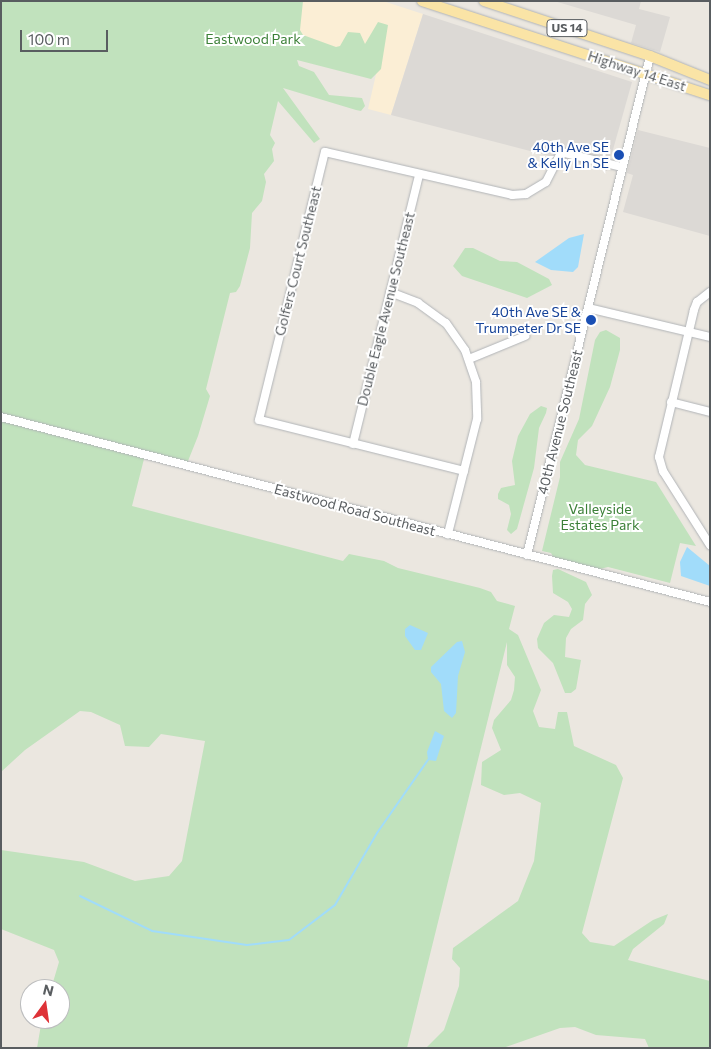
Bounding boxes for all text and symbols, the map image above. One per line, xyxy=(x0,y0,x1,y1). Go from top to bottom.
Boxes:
road number: US 14 xyxy=(546,18,588,38)
scale bar xyxy=(22,20,110,52)
text: 100 m xyxy=(28,30,70,48)
park label: Eastwood Park xyxy=(205,31,301,47)
street label: Highway 14 East xyxy=(586,47,688,95)
place label: 40th Ave SE & Kelly Ln SE xyxy=(527,139,609,172)
marker: 40th Ave SE & Kelly Ln SE xyxy=(613,149,625,161)
street label: Golfers Court Southeast xyxy=(271,184,325,338)
street label: Double Eagle Avenue Southeast xyxy=(354,210,418,408)
place label: 40th Ave SE & Trumpeter Dr SE xyxy=(476,304,581,336)
marker: 40th Ave SE & Trumpeter Dr SE xyxy=(585,314,597,326)
street label: 40th Avenue Southeast xyxy=(534,348,586,496)
street label: Eastwood Road Southeast xyxy=(272,480,438,540)
park label: Valleyside Estates Park xyxy=(560,501,640,534)
north arrow xyxy=(20,979,70,1029)
text: N xyxy=(41,980,56,999)

